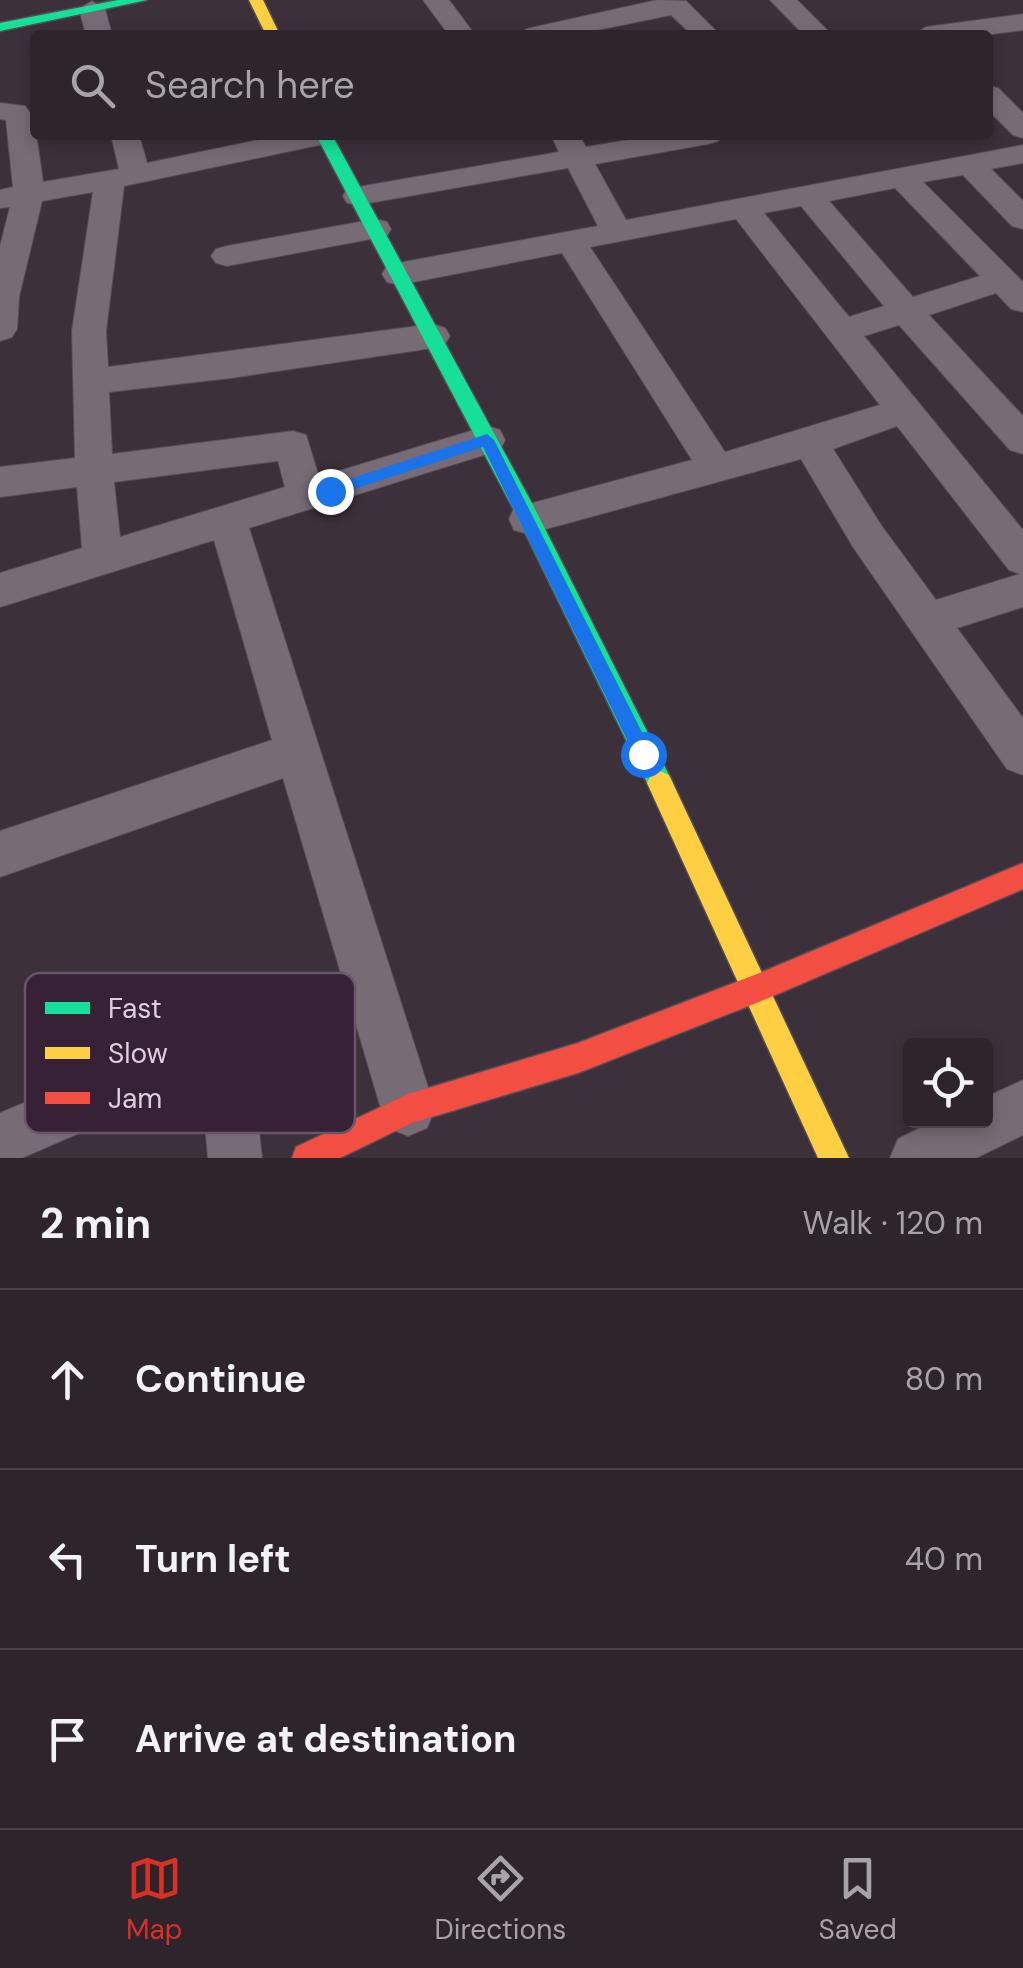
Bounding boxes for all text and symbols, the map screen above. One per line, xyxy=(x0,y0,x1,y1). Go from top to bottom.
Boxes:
search box xyxy=(30,30,993,140)
icon: search xyxy=(65,58,120,113)
text: Search here xyxy=(145,60,355,110)
route end xyxy=(308,469,354,515)
route start xyxy=(621,732,667,778)
legend xyxy=(25,973,355,1133)
text: Fast xyxy=(108,990,162,1027)
text: Slow xyxy=(108,1035,168,1072)
map controls xyxy=(903,1038,993,1128)
button: locate xyxy=(903,1038,993,1128)
text: Jam xyxy=(108,1080,162,1117)
text: 2 min xyxy=(40,1196,151,1251)
text: Walk · 120 m xyxy=(803,1202,983,1244)
icon: ahead xyxy=(40,1352,95,1407)
text: Continue xyxy=(135,1354,306,1404)
text: 80 m xyxy=(905,1358,983,1400)
icon: left xyxy=(40,1532,95,1587)
text: Turn left xyxy=(135,1534,291,1584)
text: 40 m xyxy=(905,1538,983,1580)
icon: arrive xyxy=(40,1712,95,1767)
text: Arrive at destination xyxy=(135,1714,517,1764)
tab: Map xyxy=(126,1851,182,1948)
tab: Directions xyxy=(435,1851,566,1948)
tab: Saved xyxy=(818,1851,897,1948)

